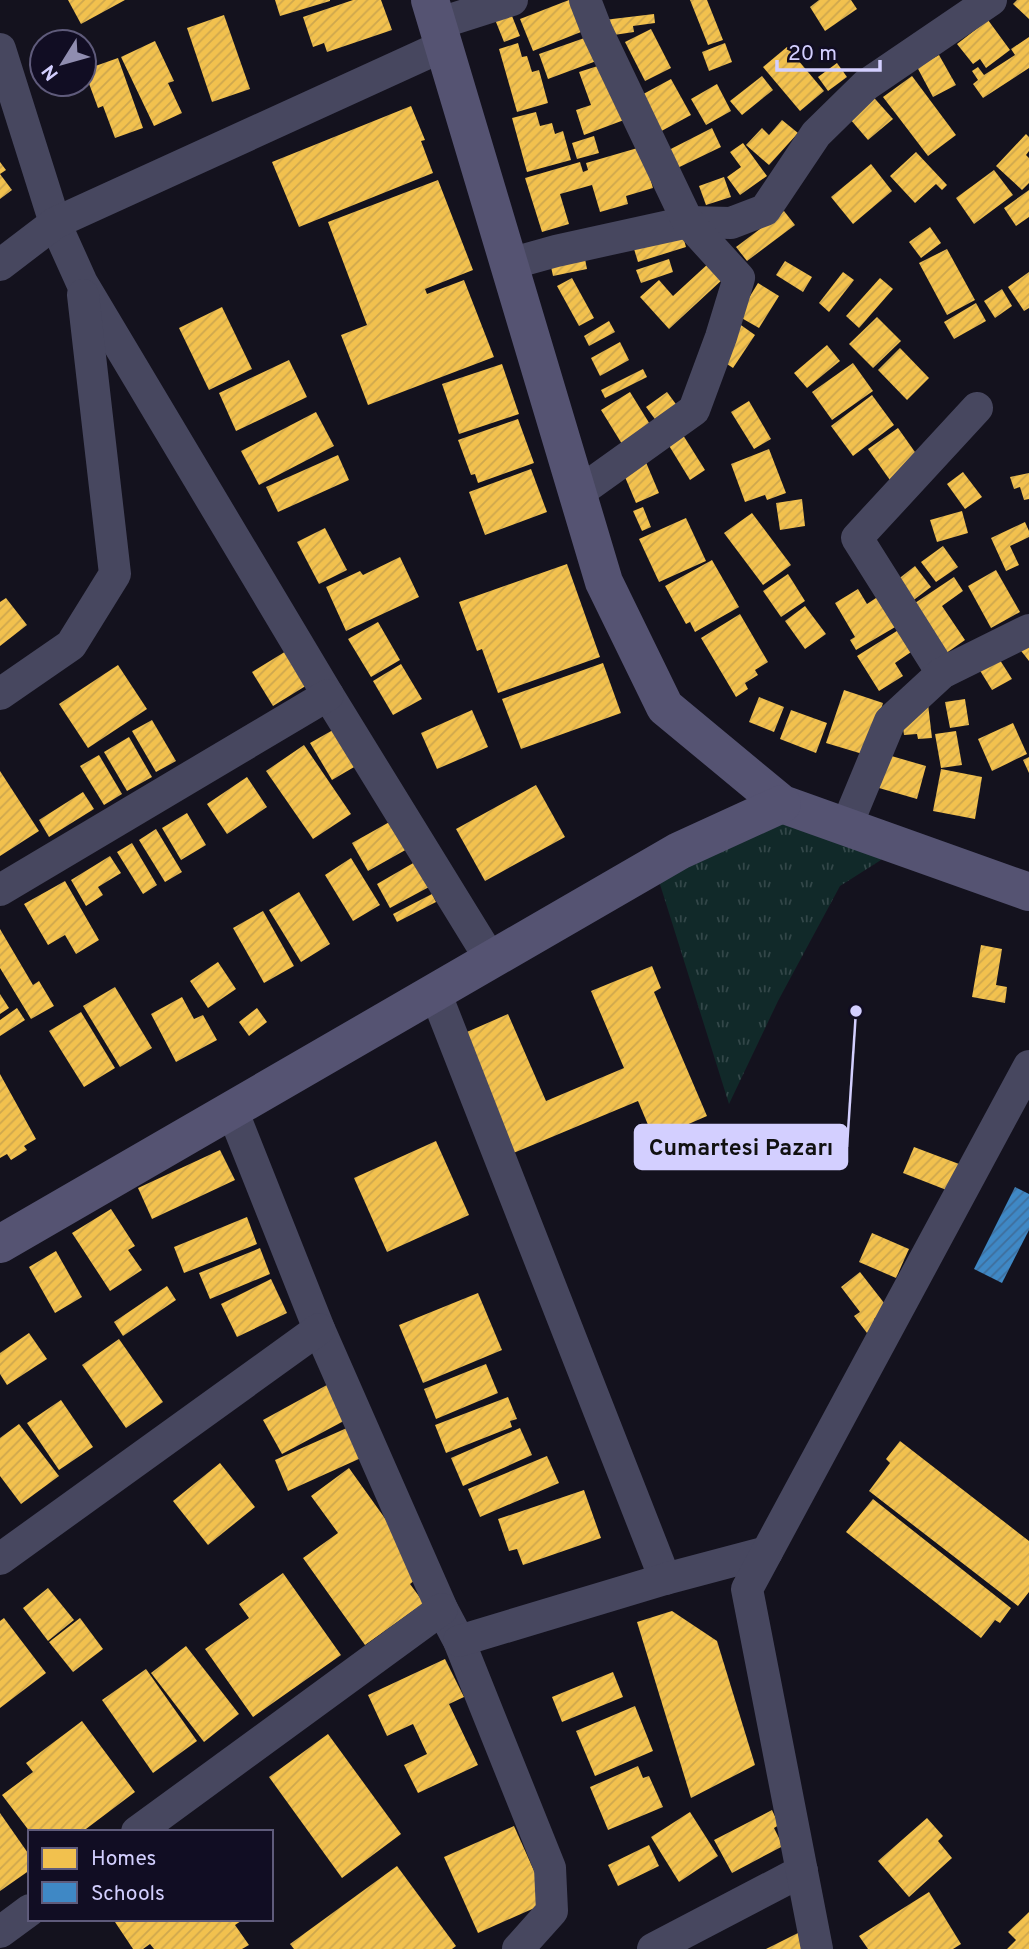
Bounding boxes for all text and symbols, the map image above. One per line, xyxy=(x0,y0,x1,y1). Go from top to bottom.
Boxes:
north arrow xyxy=(28,28,98,98)
scale bar xyxy=(777,28,880,72)
text: 20 m xyxy=(788,41,837,68)
text: N xyxy=(37,59,65,85)
callout: Cumartesi Pazarı xyxy=(635,1125,847,1169)
text: Cumartesi Pazarı xyxy=(649,1135,833,1164)
legend xyxy=(28,1830,273,1921)
text: Homes xyxy=(91,1846,156,1873)
text: Schools xyxy=(91,1881,165,1908)

